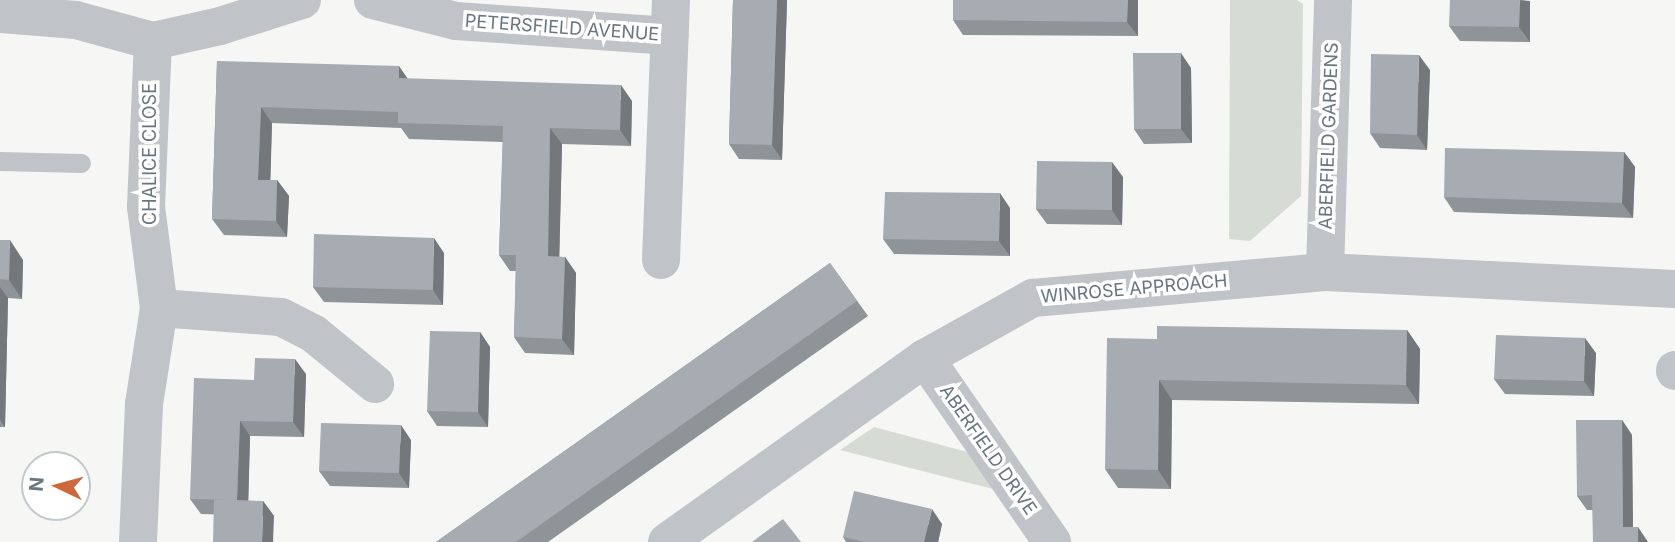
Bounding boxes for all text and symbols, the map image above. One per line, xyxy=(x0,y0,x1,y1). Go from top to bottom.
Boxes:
street label: PETERSFIELD AVENUE xyxy=(464,10,660,46)
street label: ABERFIELD GARDENS xyxy=(1315,42,1343,230)
street label: CHALICE CLOSE xyxy=(139,83,161,225)
street label: WINROSE APPROACH xyxy=(1040,270,1228,308)
street label: ABERFIELD DRIVE xyxy=(935,381,1041,519)
north arrow xyxy=(21,451,91,521)
text: N xyxy=(24,476,49,493)

